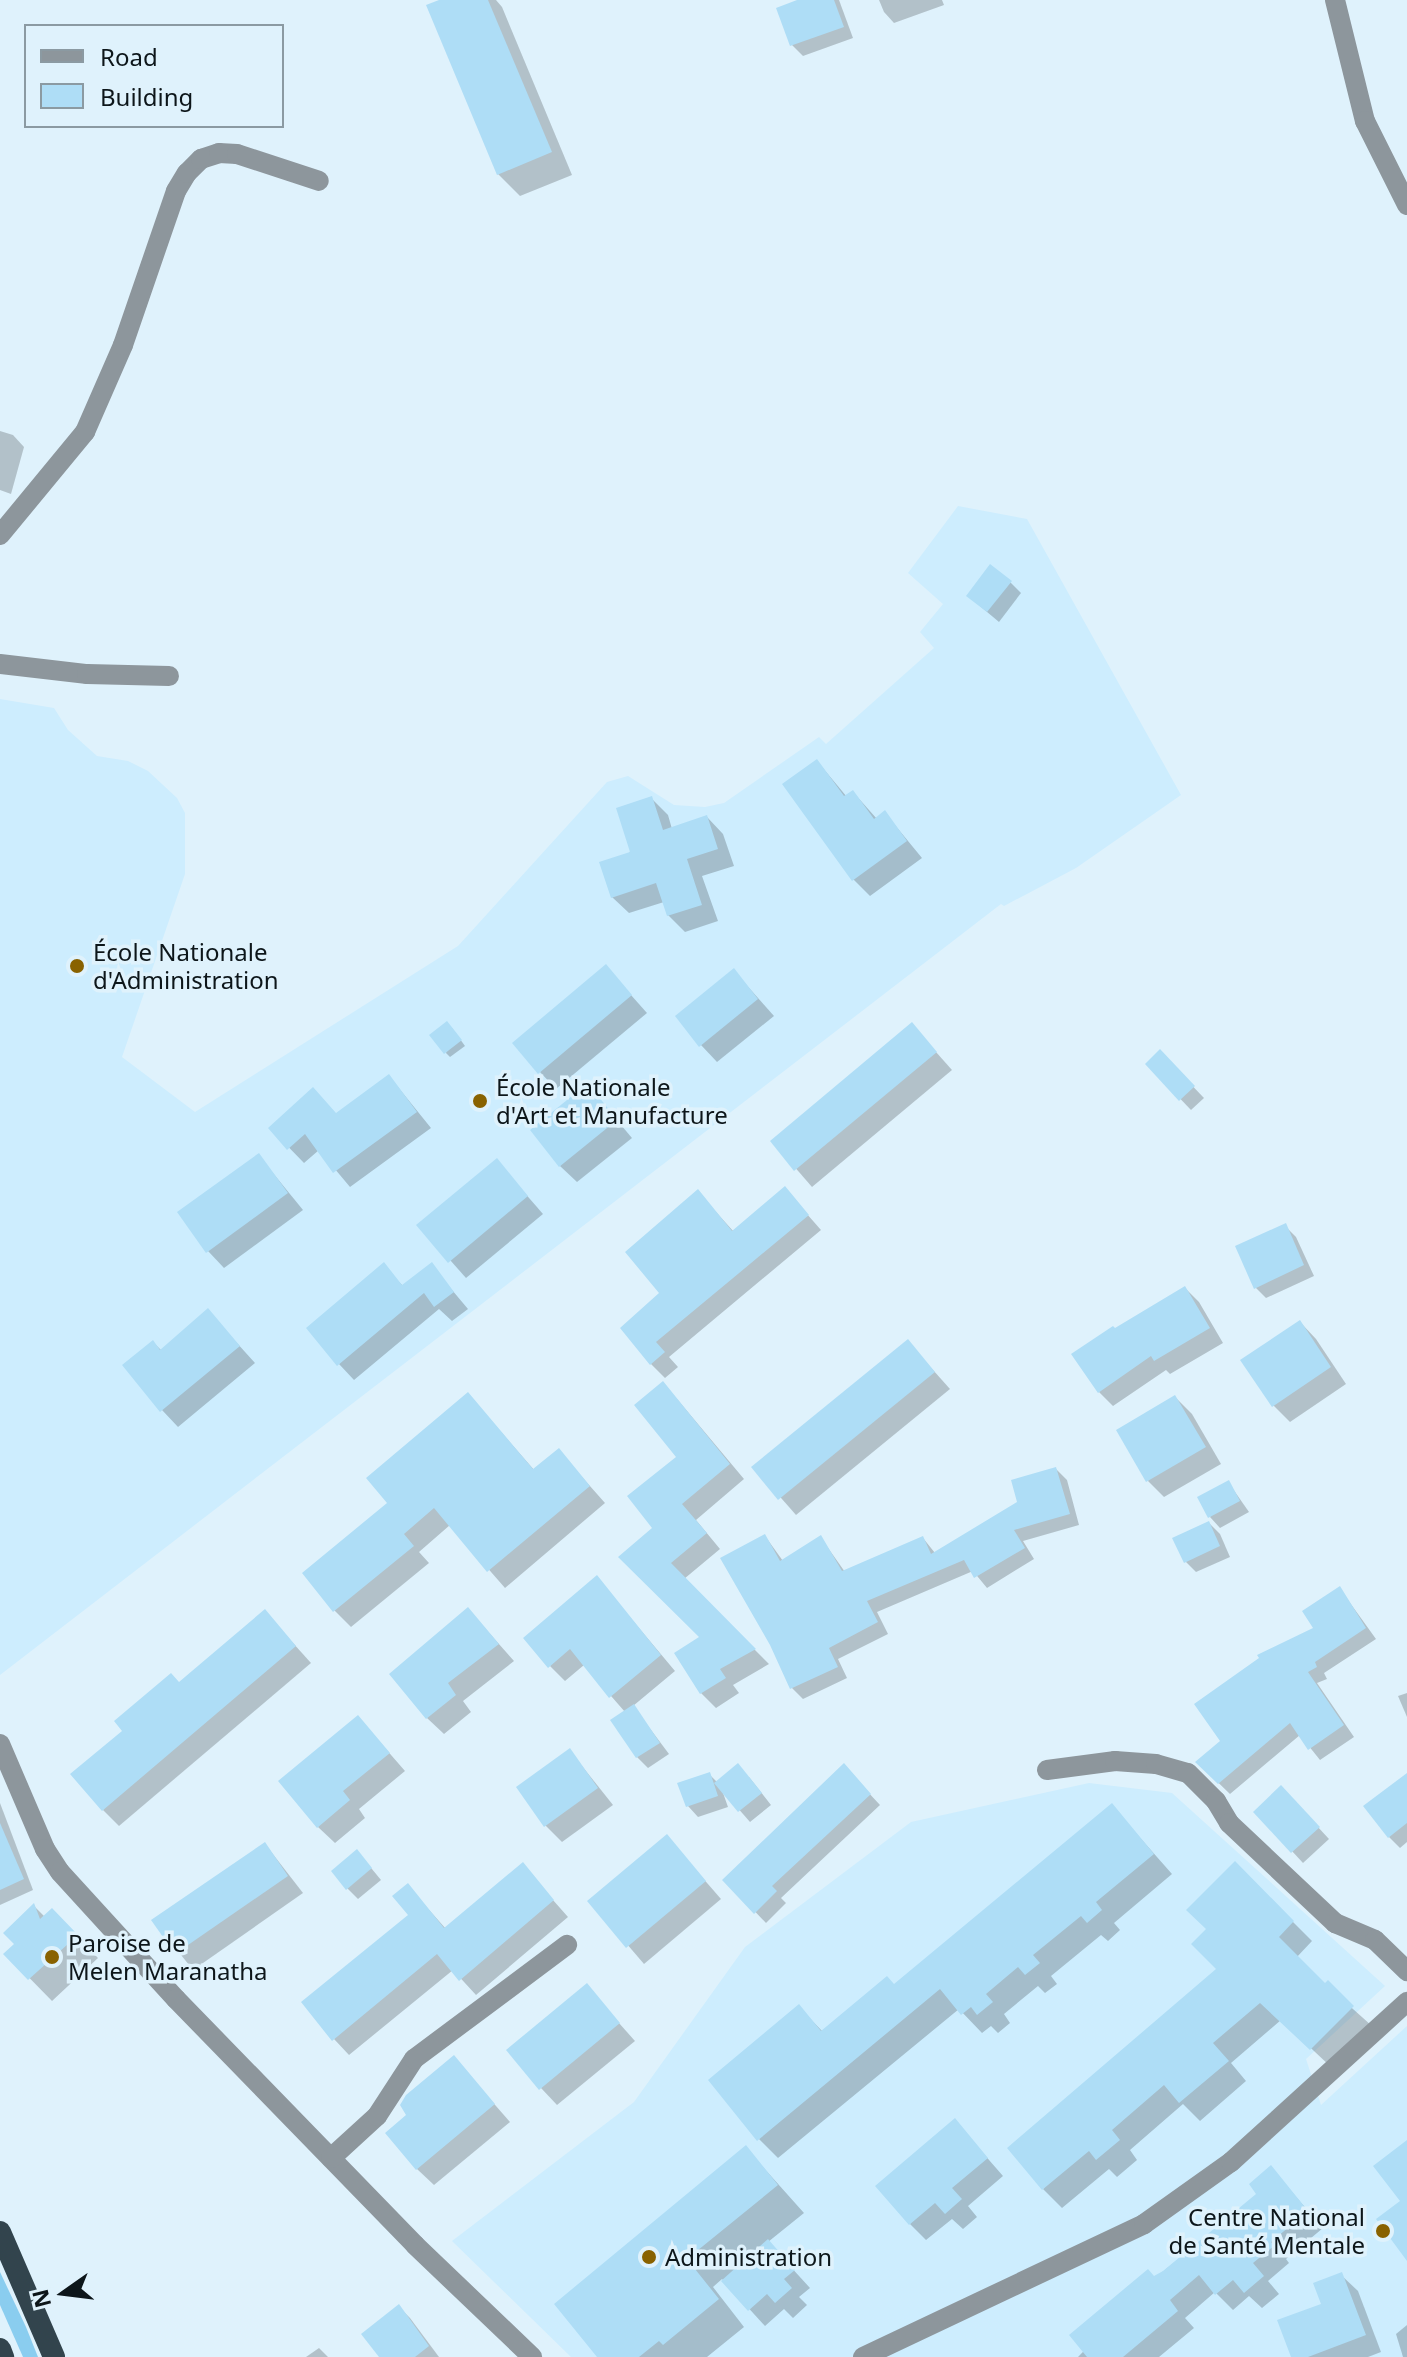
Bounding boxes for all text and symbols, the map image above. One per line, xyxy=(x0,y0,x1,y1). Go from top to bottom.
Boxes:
legend xyxy=(24,24,284,128)
text: Road xyxy=(100,40,158,73)
text: Building xyxy=(100,80,193,113)
place label: École Nationale d'Administration xyxy=(93,938,278,994)
marker: École Nationale d'Administration xyxy=(68,957,86,975)
place label: École Nationale d'Art et Manufacture xyxy=(496,1073,728,1129)
marker: École Nationale d'Art et Manufacture xyxy=(471,1092,489,1110)
place label: Paroise de Melen Maranatha xyxy=(68,1929,267,1985)
marker: Paroise de Melen Maranatha xyxy=(43,1948,61,1966)
place label: Centre National de Santé Mentale xyxy=(1169,2203,1365,2259)
marker: Centre National de Santé Mentale xyxy=(1372,2220,1394,2242)
place label: Administration xyxy=(665,2243,832,2271)
marker: Administration xyxy=(640,2248,658,2266)
north arrow xyxy=(24,2253,104,2333)
text: N xyxy=(24,2287,57,2311)

